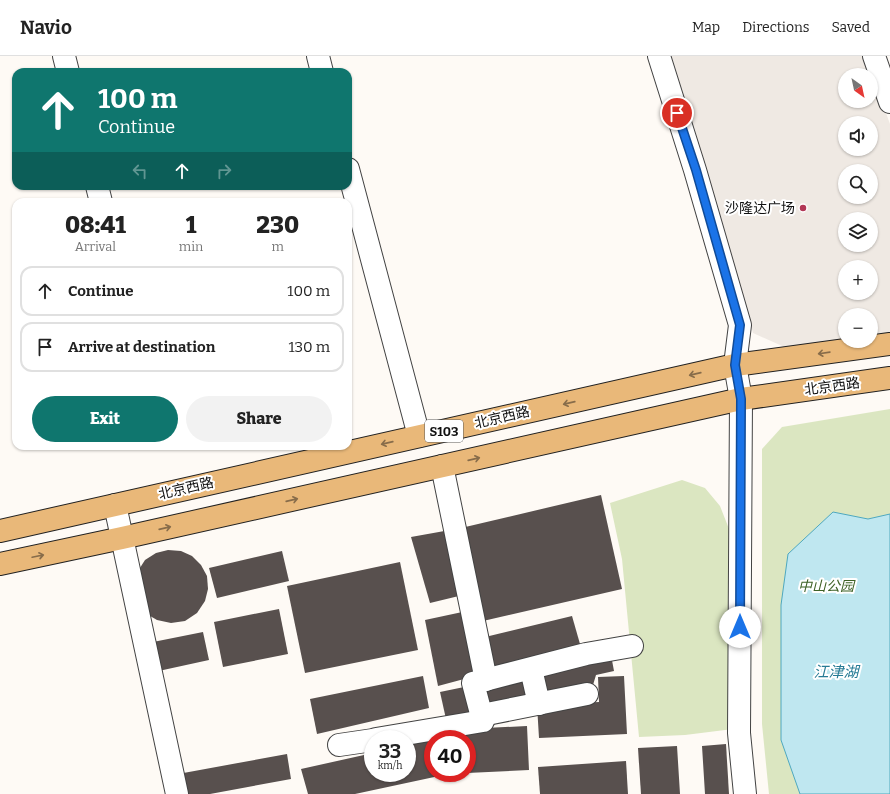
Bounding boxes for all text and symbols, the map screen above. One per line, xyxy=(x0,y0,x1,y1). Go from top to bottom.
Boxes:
text: Navio xyxy=(20,16,72,39)
text: Map xyxy=(692,19,720,36)
text: Directions xyxy=(742,19,810,36)
text: Saved xyxy=(832,19,870,36)
north arrow xyxy=(838,68,878,108)
map controls xyxy=(838,68,878,348)
text: 100 m xyxy=(98,82,177,115)
icon: ahead xyxy=(32,84,84,136)
pin xyxy=(660,96,694,130)
icon: arrive xyxy=(666,102,688,124)
text: Continue xyxy=(98,116,175,138)
button: sound xyxy=(838,116,878,156)
icon: left xyxy=(129,160,151,182)
icon: ahead xyxy=(171,160,193,182)
icon: right xyxy=(213,160,235,182)
button: search xyxy=(838,164,878,204)
place label: 沙隆达广场 xyxy=(725,200,795,217)
marker: 沙隆达广场 xyxy=(798,203,808,213)
text: 08:41 xyxy=(65,211,126,239)
text: 1 xyxy=(186,211,196,239)
text: 230 xyxy=(256,211,299,239)
button: layers xyxy=(838,212,878,252)
text: Arrival xyxy=(75,239,116,254)
text: min xyxy=(179,239,203,254)
text: m xyxy=(271,239,284,254)
button: + xyxy=(838,260,878,300)
icon: ahead xyxy=(34,280,56,302)
text: Continue xyxy=(68,282,134,300)
text: 100 m xyxy=(287,282,330,300)
button: − xyxy=(838,308,878,348)
icon: arrive xyxy=(34,336,56,358)
text: Arrive at destination xyxy=(68,338,215,356)
text: 130 m xyxy=(288,338,330,356)
one-way arrow xyxy=(818,349,831,357)
one-way arrow xyxy=(689,371,702,379)
street label: 北京西路 xyxy=(803,374,861,399)
button: Exit xyxy=(32,396,178,442)
button: Share xyxy=(186,396,332,442)
one-way arrow xyxy=(562,399,575,407)
street label: 北京西路 xyxy=(473,403,531,432)
road number: S103 xyxy=(425,420,463,442)
one-way arrow xyxy=(381,440,394,448)
one-way arrow xyxy=(467,454,480,462)
street label: 北京西路 xyxy=(157,474,215,503)
one-way arrow xyxy=(285,495,298,503)
one-way arrow xyxy=(158,524,171,532)
one-way arrow xyxy=(31,551,44,559)
park label: 中山公园 xyxy=(798,578,856,595)
position arrow xyxy=(719,606,761,648)
water label: 江津湖 xyxy=(813,663,860,681)
speed limit sign: 40 xyxy=(424,730,476,782)
text: 33 xyxy=(379,739,401,763)
text: km/h xyxy=(378,760,402,772)

